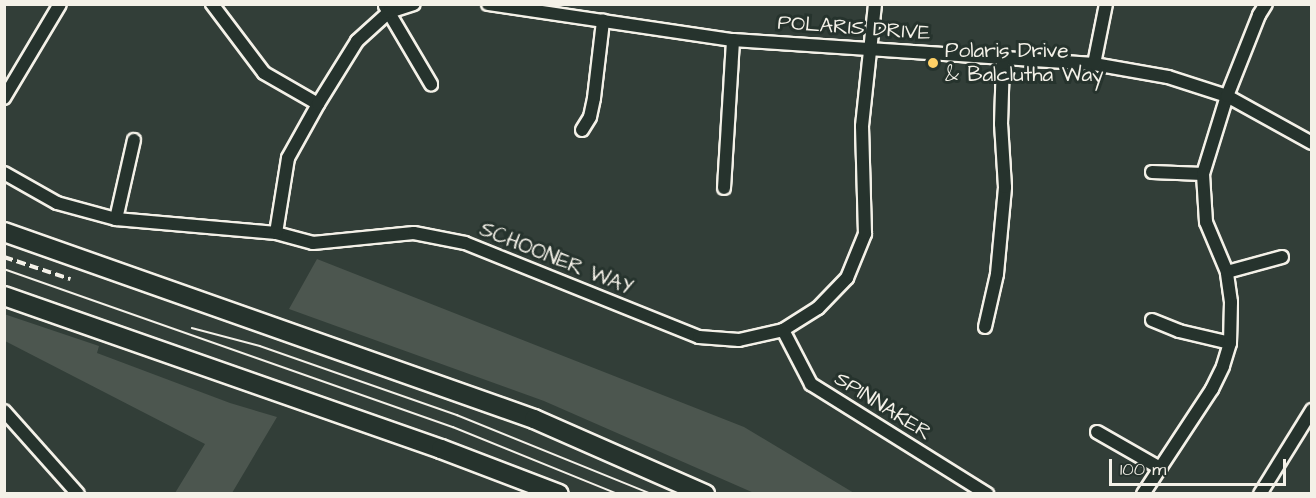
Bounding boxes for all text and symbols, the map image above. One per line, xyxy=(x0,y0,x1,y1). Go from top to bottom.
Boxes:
street label: POLARIS DRIVE xyxy=(777,10,931,46)
place label: Polaris Drive & Balclutha Way xyxy=(945,38,1104,88)
marker: Polaris Drive & Balclutha Way xyxy=(926,56,940,70)
street label: SCHOONER WAY xyxy=(476,217,636,301)
street label: SPINNAKER xyxy=(830,366,936,446)
scale bar xyxy=(1112,447,1289,485)
text: 100 m xyxy=(1120,457,1166,482)

